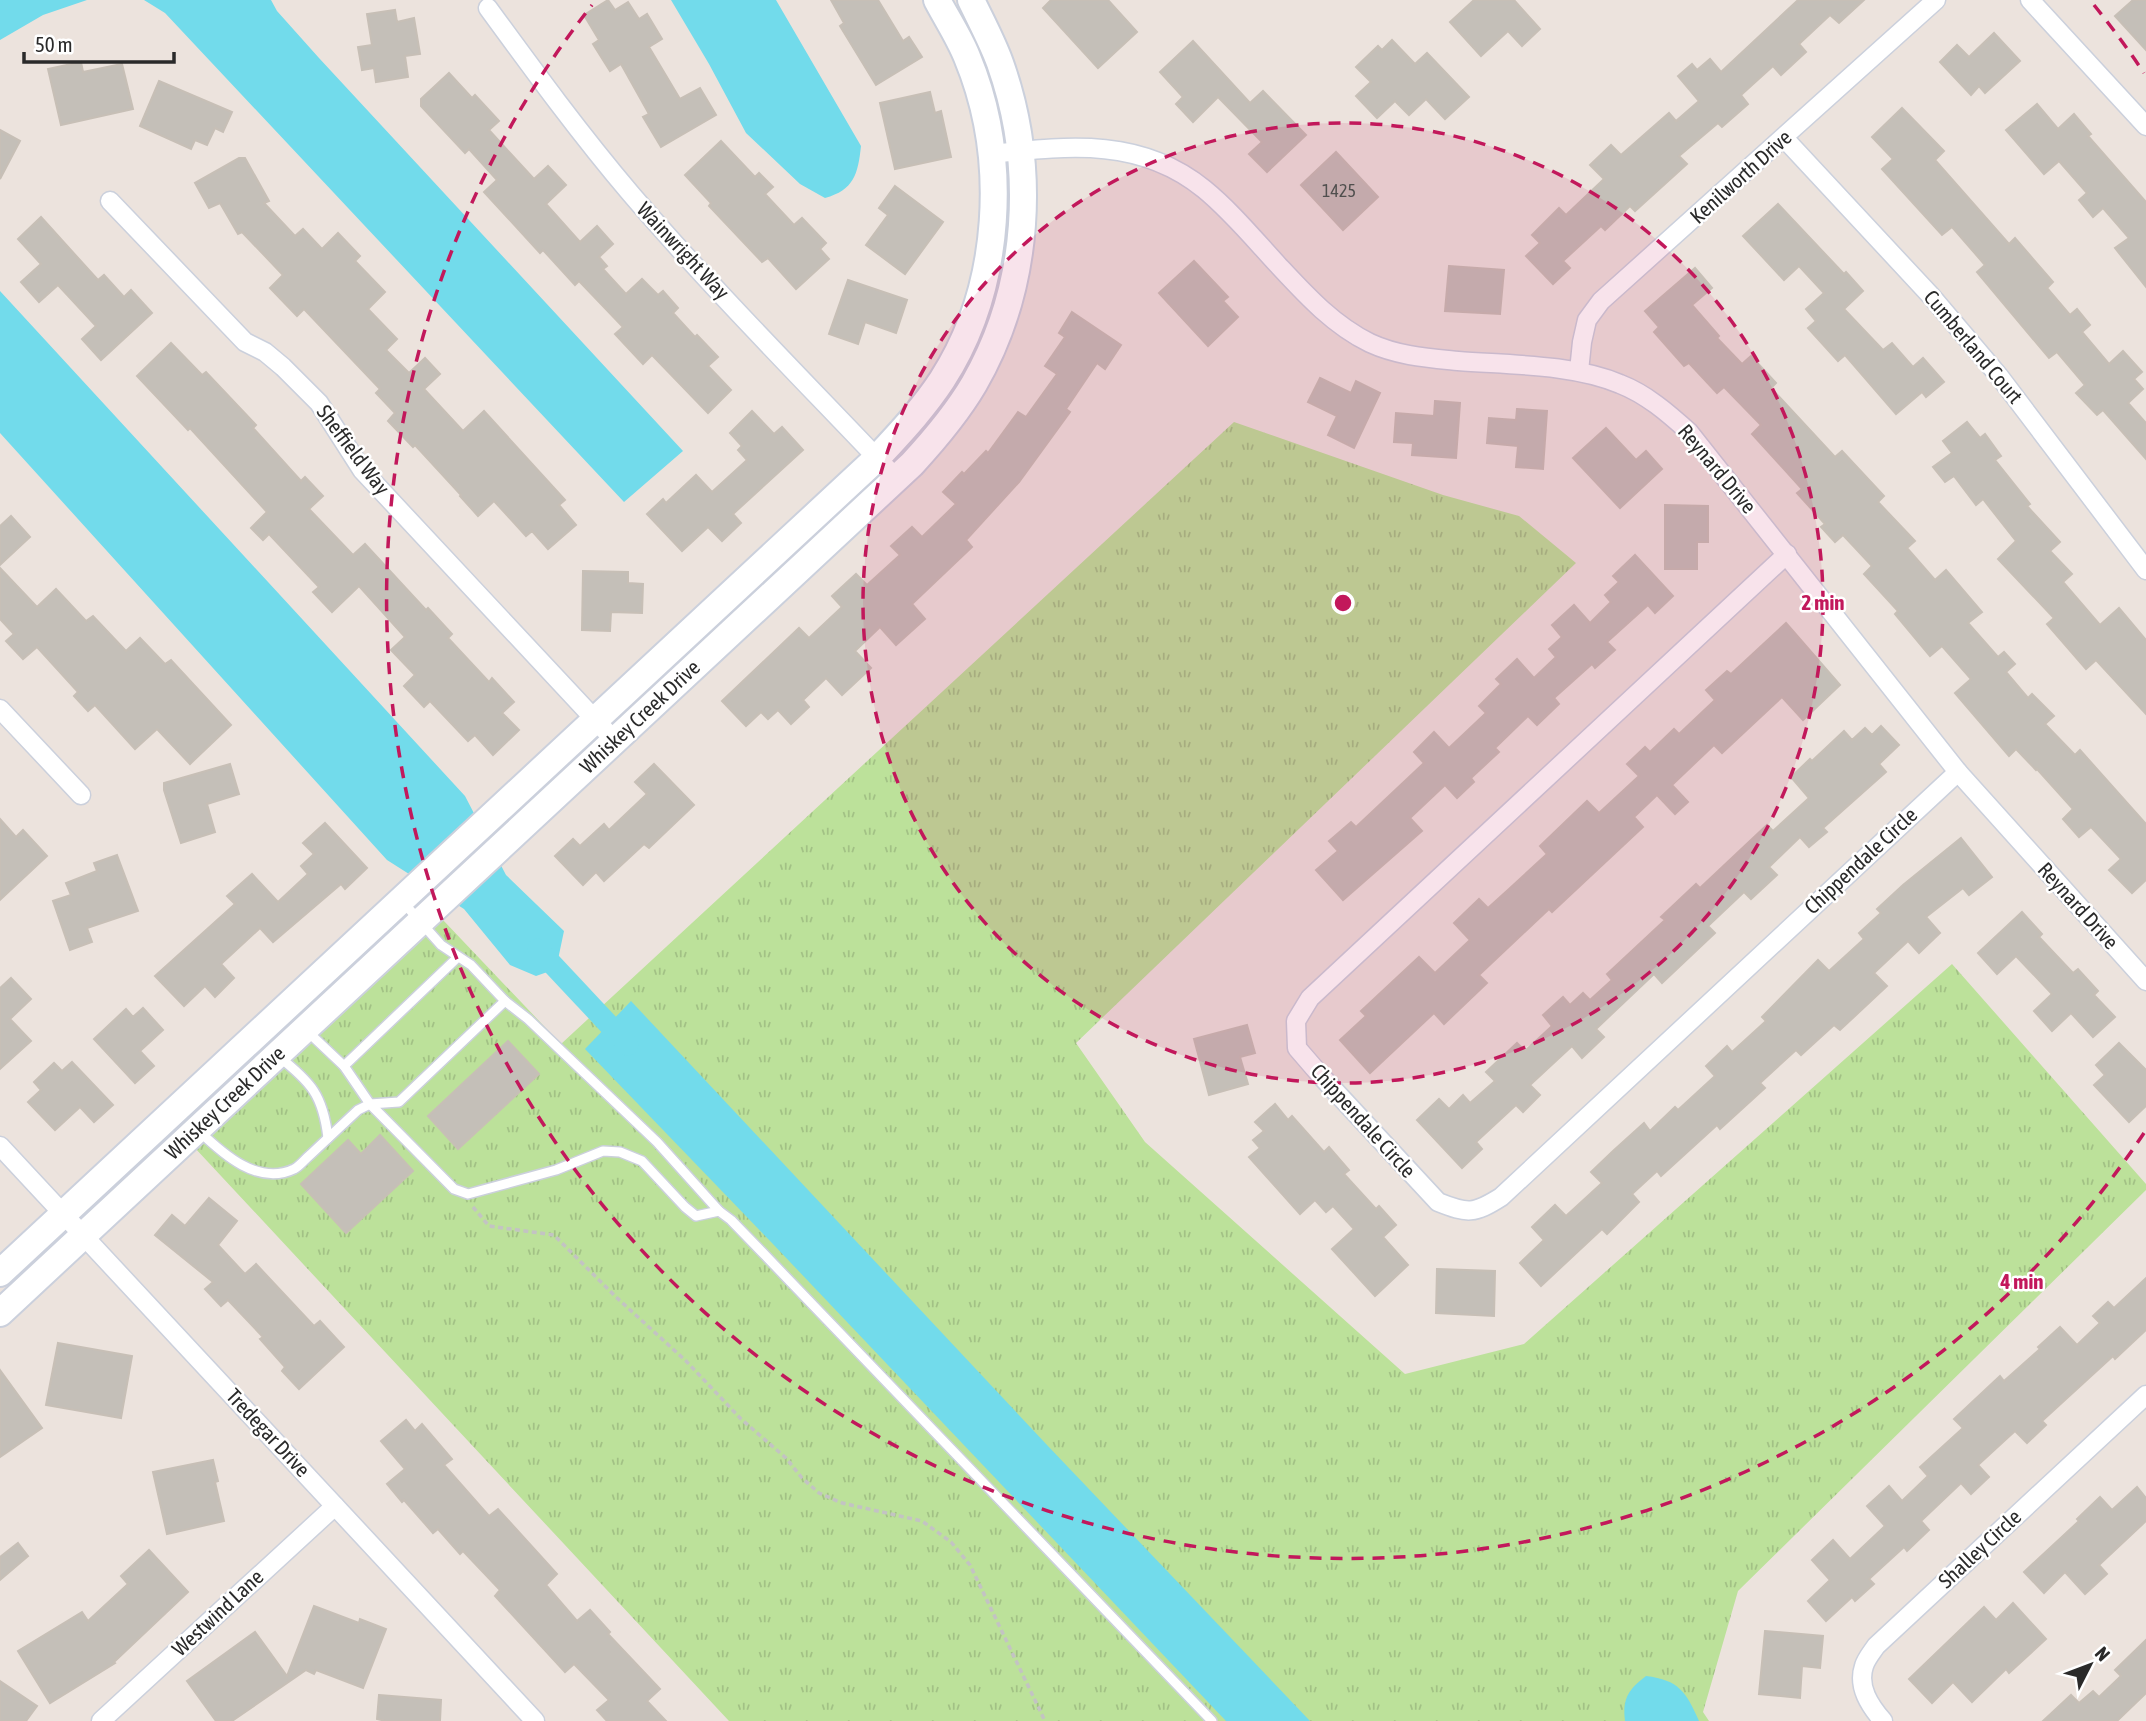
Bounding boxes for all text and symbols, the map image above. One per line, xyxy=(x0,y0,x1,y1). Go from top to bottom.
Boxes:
scale bar xyxy=(24,21,175,65)
text: 50 m xyxy=(35,32,73,56)
street label: Kenilworth Drive xyxy=(1685,125,1796,228)
house number: 1425 xyxy=(1322,180,1356,201)
street label: Wainwright Way xyxy=(633,197,735,304)
street label: Cumberland Court xyxy=(1919,285,2028,408)
street label: Sheffield Way xyxy=(312,400,395,499)
street label: Reynard Drive xyxy=(1674,419,1762,518)
text: 2 min xyxy=(1802,590,1844,614)
centre of rings xyxy=(1331,591,1355,615)
street label: Whiskey Creek Drive xyxy=(575,655,704,778)
street label: Chippendale Circle xyxy=(1799,802,1921,918)
street label: Reynard Drive xyxy=(2034,857,2124,954)
street label: Whiskey Creek Drive xyxy=(160,1041,289,1164)
street label: Chippendale Circle xyxy=(1306,1059,1421,1182)
text: 4 min xyxy=(2000,1269,2043,1293)
street label: Tredegar Drive xyxy=(222,1383,315,1481)
street label: Shalley Circle xyxy=(1933,1504,2025,1592)
street label: Westwind Lane xyxy=(167,1564,268,1660)
north arrow xyxy=(2055,1630,2125,1700)
text: N xyxy=(2091,1642,2115,1665)

